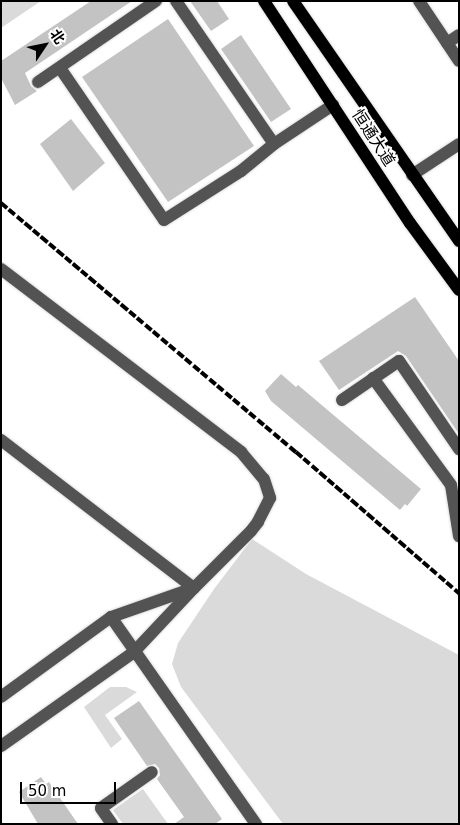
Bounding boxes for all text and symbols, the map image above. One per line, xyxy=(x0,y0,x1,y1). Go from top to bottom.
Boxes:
north arrow xyxy=(20,20,70,70)
text: 北 xyxy=(47,26,68,47)
street label: 恒通大道 xyxy=(348,106,398,170)
scale bar xyxy=(22,772,119,804)
text: 50 m xyxy=(28,782,66,800)

